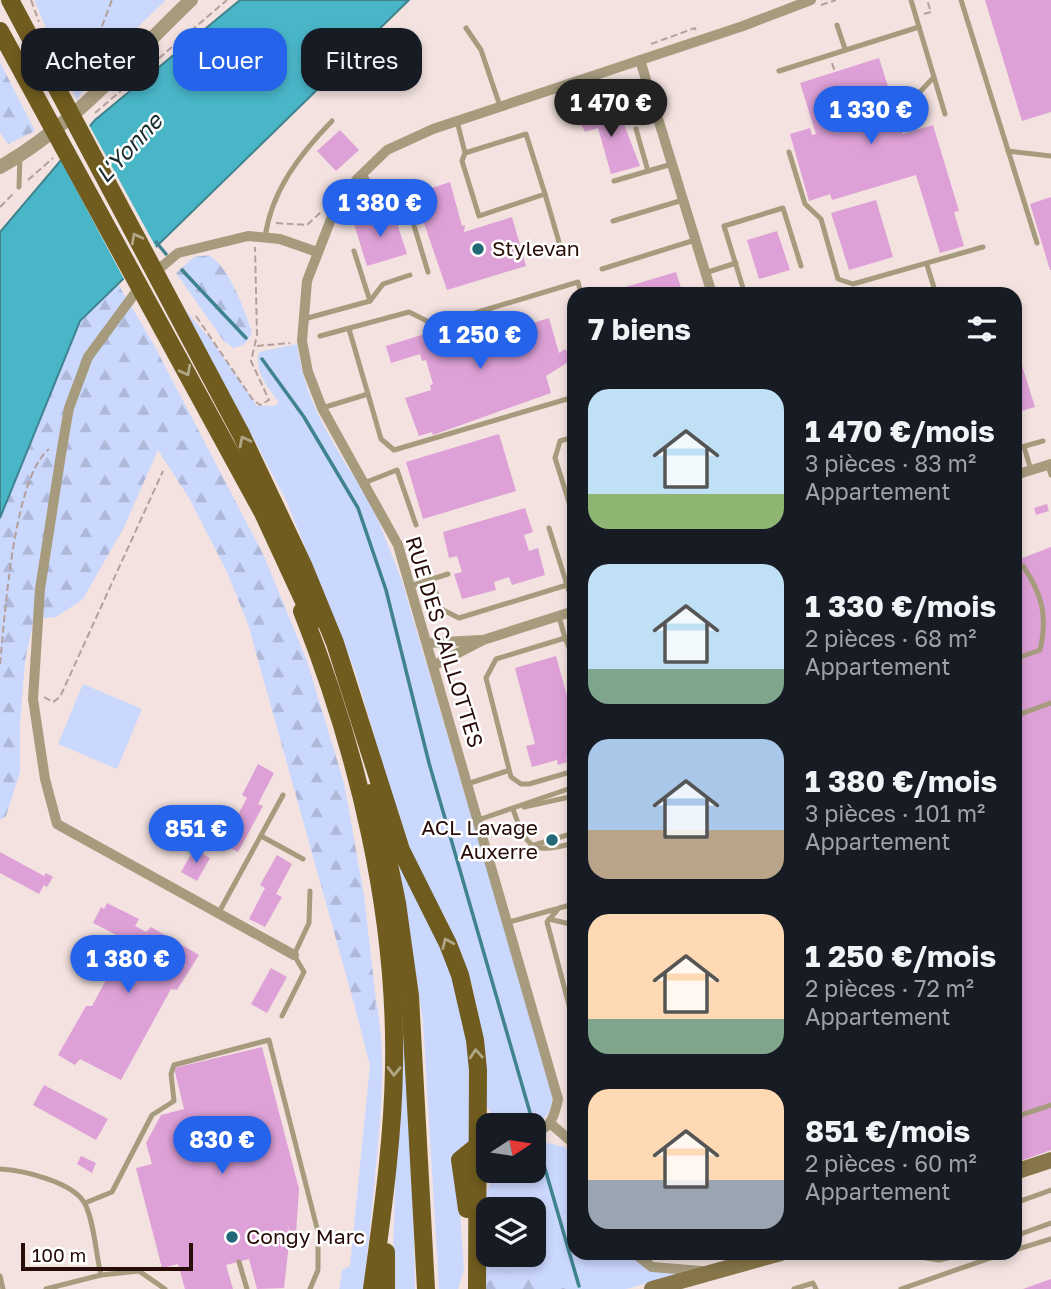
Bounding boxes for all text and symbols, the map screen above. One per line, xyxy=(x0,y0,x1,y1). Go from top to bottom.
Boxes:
chip: Acheter xyxy=(21,28,159,91)
chip: Louer xyxy=(173,28,287,91)
chip: Filtres xyxy=(301,28,422,91)
pin: 1 470 € xyxy=(546,80,676,139)
pin: 1 330 € xyxy=(806,86,936,146)
text: 1 470 € xyxy=(570,88,652,116)
text: 1 330 € xyxy=(830,95,912,123)
water label: L'Yonne xyxy=(89,106,169,188)
pin: 1 380 € xyxy=(315,180,445,239)
text: 1 380 € xyxy=(338,188,422,216)
one-way arrow xyxy=(131,233,145,245)
place label: Stylevan xyxy=(492,235,580,261)
marker: Stylevan xyxy=(470,241,486,257)
icon: filters xyxy=(963,310,1001,348)
text: 7 biens xyxy=(588,311,691,347)
pin: 1 250 € xyxy=(415,312,545,371)
text: 1 250 € xyxy=(439,320,521,348)
one-way arrow xyxy=(177,364,191,376)
text: 1 470 €/mois xyxy=(805,413,995,449)
icon: home xyxy=(644,417,728,501)
one-way arrow xyxy=(239,436,253,449)
text: 3 pièces · 83 m² xyxy=(805,449,976,477)
text: Appartement xyxy=(805,477,950,505)
street label: RUE DES CAILLOTTES xyxy=(400,533,489,750)
text: 1 330 €/mois xyxy=(805,588,996,624)
icon: home xyxy=(644,592,728,676)
text: 2 pièces · 68 m² xyxy=(805,624,977,652)
text: Appartement xyxy=(805,652,950,680)
text: 1 380 €/mois xyxy=(805,763,997,799)
icon: home xyxy=(644,767,728,851)
text: 3 pièces · 101 m² xyxy=(805,799,985,827)
pin: 851 € xyxy=(147,806,245,865)
text: 851 € xyxy=(165,814,227,842)
place label: ACL Lavage Auxerre xyxy=(421,814,538,864)
text: Appartement xyxy=(805,827,950,855)
marker: ACL Lavage Auxerre xyxy=(544,832,560,848)
pin: 1 380 € xyxy=(63,936,193,995)
one-way arrow xyxy=(441,937,455,950)
text: 1 250 €/mois xyxy=(805,938,996,974)
icon: home xyxy=(644,942,728,1026)
text: 1 380 € xyxy=(86,944,170,972)
text: 2 pièces · 72 m² xyxy=(805,974,974,1002)
text: Appartement xyxy=(805,1002,950,1030)
one-way arrow xyxy=(469,1048,484,1059)
one-way arrow xyxy=(386,1066,401,1077)
north arrow xyxy=(476,1113,546,1183)
map controls xyxy=(476,1113,546,1267)
text: 851 €/mois xyxy=(805,1113,970,1149)
pin: 830 € xyxy=(173,1116,271,1176)
icon: home xyxy=(644,1117,728,1201)
text: 830 € xyxy=(189,1125,255,1153)
text: 2 pièces · 60 m² xyxy=(805,1149,977,1177)
text: Appartement xyxy=(805,1177,950,1205)
button: layers xyxy=(476,1197,546,1267)
place label: Congy Marc xyxy=(246,1223,365,1249)
marker: Congy Marc xyxy=(224,1229,240,1245)
scale bar xyxy=(21,1240,192,1272)
text: 100 m xyxy=(32,1243,86,1266)

